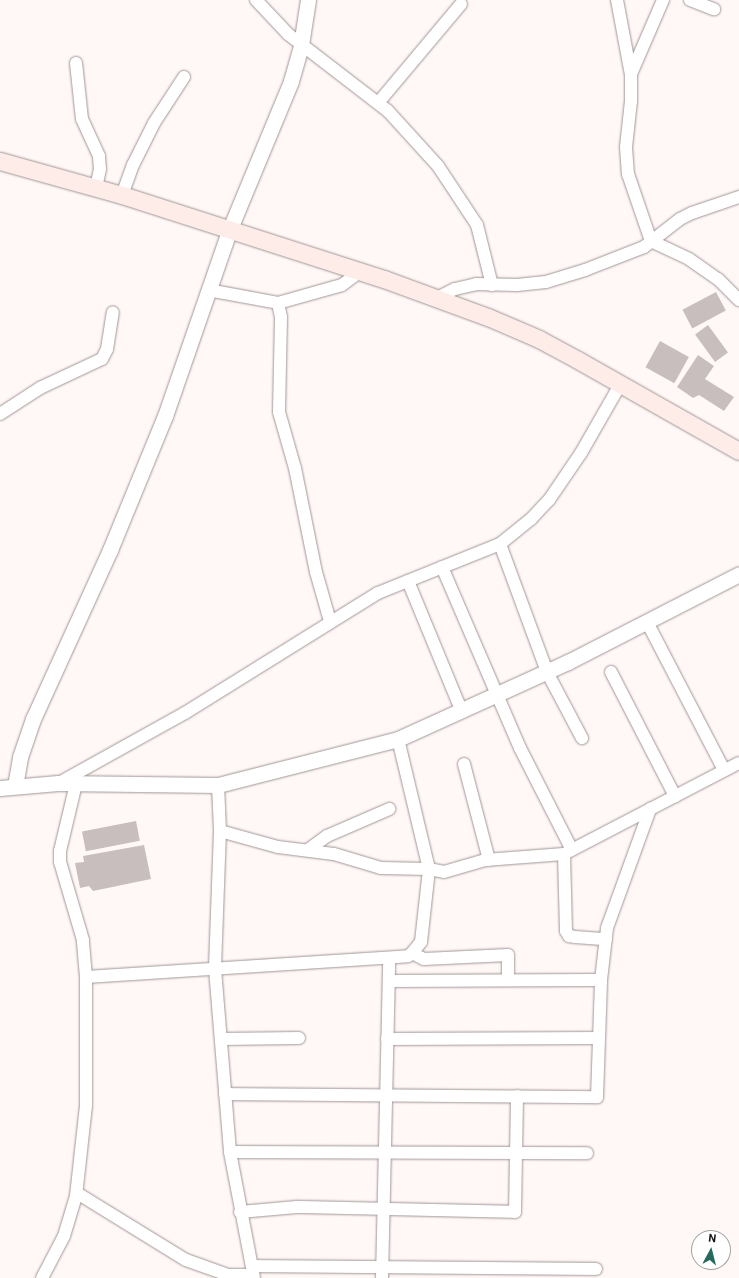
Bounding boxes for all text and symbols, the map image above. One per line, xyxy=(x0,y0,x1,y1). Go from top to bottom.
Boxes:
north arrow xyxy=(691,1230,731,1270)
text: N xyxy=(708,1232,717,1246)

